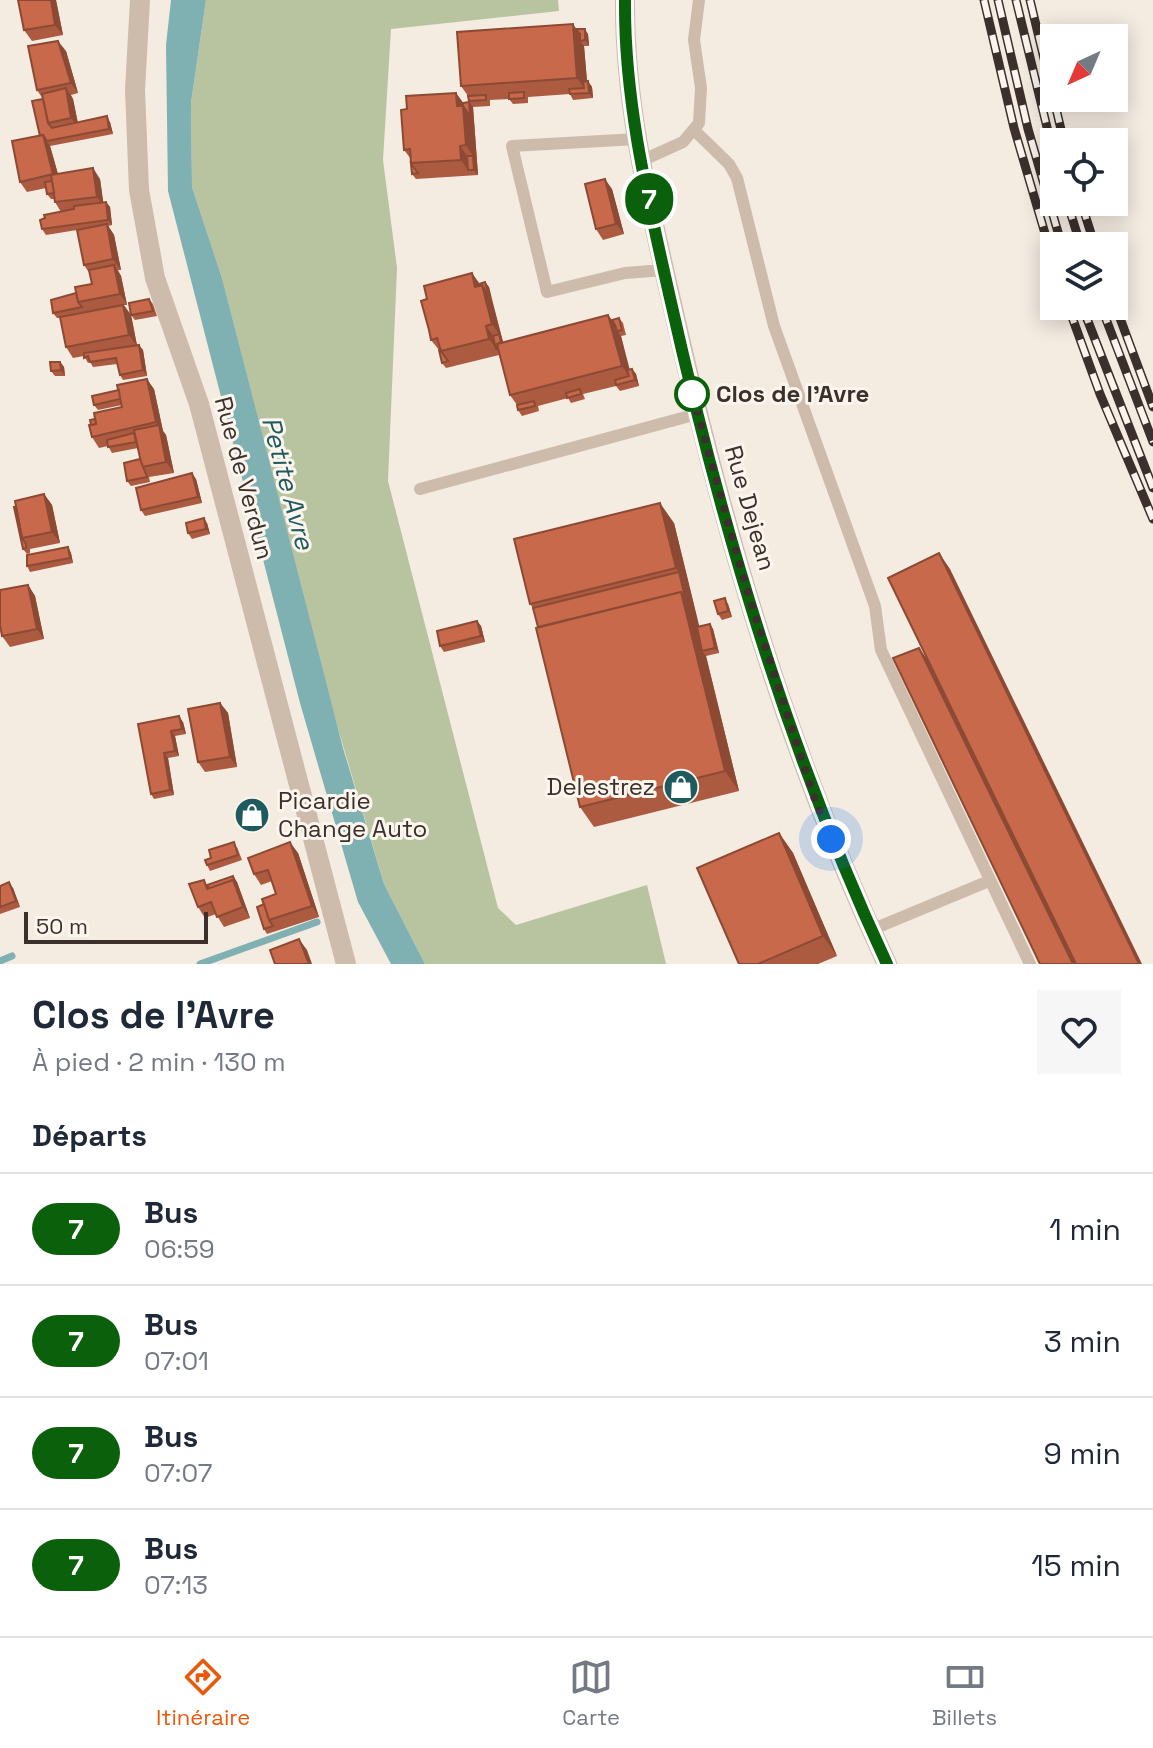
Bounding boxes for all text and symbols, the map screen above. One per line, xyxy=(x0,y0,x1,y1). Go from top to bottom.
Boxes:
north arrow xyxy=(1040,24,1128,112)
map controls xyxy=(1040,24,1128,320)
button: locate xyxy=(1040,128,1128,216)
line badge: 7 xyxy=(623,173,675,225)
text: 7 xyxy=(641,181,657,217)
button: layers xyxy=(1040,232,1128,320)
marker: Clos de l'Avre xyxy=(675,377,709,411)
place label: Clos de l'Avre xyxy=(716,378,869,409)
street label: Rue de Verdun xyxy=(208,393,281,563)
water label: Petite Avre xyxy=(254,413,322,555)
street label: Rue Dejean xyxy=(718,442,783,574)
shop icon: Delestrez xyxy=(662,768,700,806)
place label: Delestrez xyxy=(546,771,655,802)
place label: Picardie Change Auto xyxy=(278,785,427,844)
shop icon: Picardie Change Auto xyxy=(233,796,271,834)
your location xyxy=(811,819,851,859)
scale bar xyxy=(24,908,208,944)
text: 50 m xyxy=(36,912,88,940)
button: heart xyxy=(1037,990,1121,1074)
text: Clos de l'Avre xyxy=(32,991,275,1039)
text: À pied · 2 min · 130 m xyxy=(32,1045,286,1079)
text: Départs xyxy=(32,1116,147,1155)
text: Bus xyxy=(144,1193,198,1232)
text: 1 min xyxy=(1049,1210,1121,1249)
text: 7 xyxy=(68,1211,84,1247)
text: 06:59 xyxy=(144,1232,215,1266)
text: Bus xyxy=(144,1305,198,1344)
text: 3 min xyxy=(1044,1322,1121,1361)
text: 7 xyxy=(68,1323,84,1359)
text: 07:01 xyxy=(144,1344,209,1378)
text: Bus xyxy=(144,1417,198,1456)
text: 9 min xyxy=(1043,1434,1121,1473)
text: 7 xyxy=(68,1435,84,1471)
text: 07:07 xyxy=(144,1456,212,1490)
text: Bus xyxy=(144,1529,198,1568)
text: 15 min xyxy=(1031,1546,1121,1585)
text: 7 xyxy=(68,1547,84,1583)
text: 07:13 xyxy=(144,1568,208,1602)
tab: Itinéraire xyxy=(156,1655,250,1731)
tab: Carte xyxy=(562,1655,620,1731)
tab: Billets xyxy=(932,1655,997,1731)

